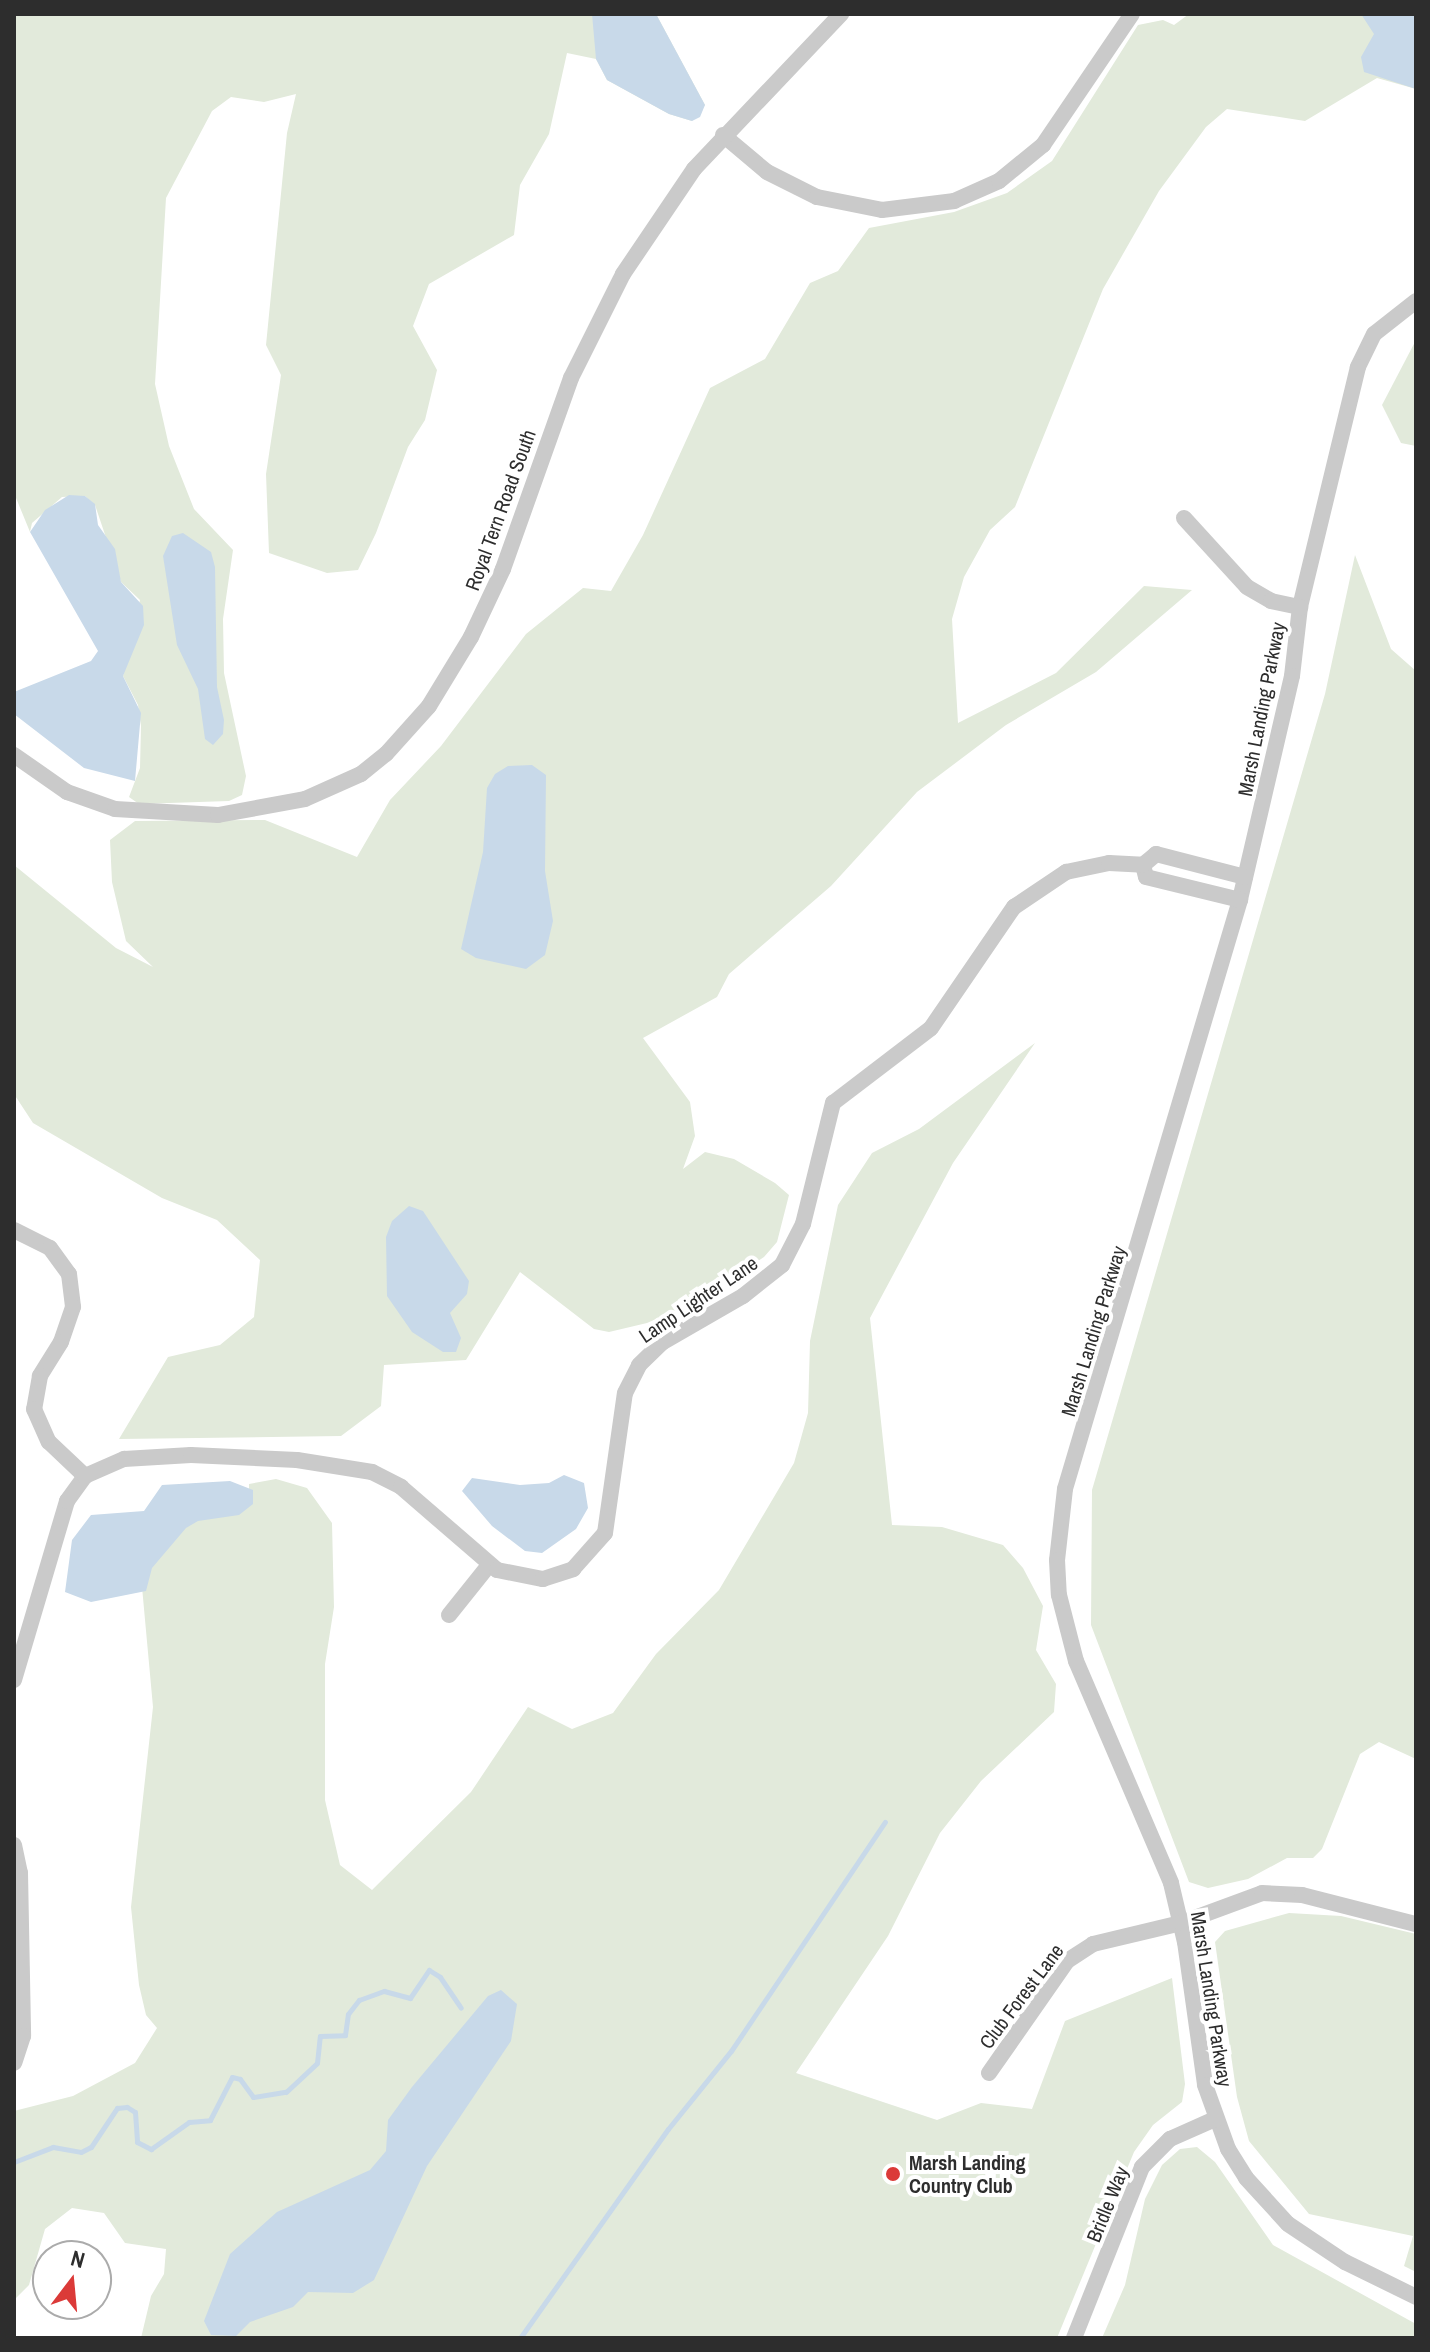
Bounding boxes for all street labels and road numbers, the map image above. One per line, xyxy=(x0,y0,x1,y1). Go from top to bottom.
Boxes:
street label: Royal Tern Road South xyxy=(460,426,540,594)
street label: Marsh Landing Parkway xyxy=(1232,620,1290,798)
street label: Marsh Landing Parkway xyxy=(1056,1243,1130,1419)
street label: Lamp Lighter Lane xyxy=(634,1251,762,1347)
street label: Marsh Landing Parkway xyxy=(1186,1910,1238,2088)
street label: Club Forest Lane xyxy=(974,1939,1068,2053)
street label: Bridle Way xyxy=(1081,2163,1133,2245)

